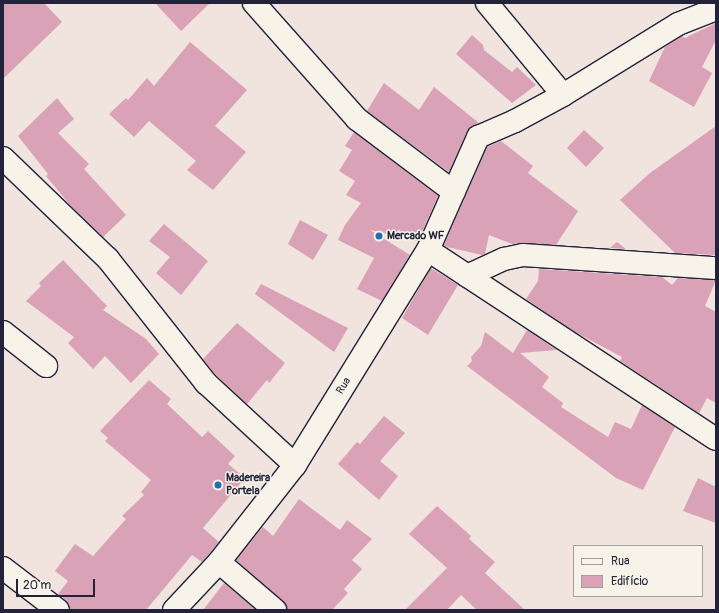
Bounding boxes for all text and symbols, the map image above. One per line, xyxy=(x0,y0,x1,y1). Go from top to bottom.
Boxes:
place label: Mercado WF xyxy=(387,229,444,243)
marker: Mercado WF xyxy=(374,231,384,241)
street label: Rua xyxy=(334,375,354,397)
place label: Madereira Portela xyxy=(226,472,270,498)
marker: Madereira Portela xyxy=(213,480,223,490)
legend xyxy=(573,545,703,597)
text: Rua xyxy=(611,554,630,569)
scale bar xyxy=(18,571,97,597)
text: Edifício xyxy=(611,574,648,589)
text: 20 m xyxy=(23,578,51,593)

